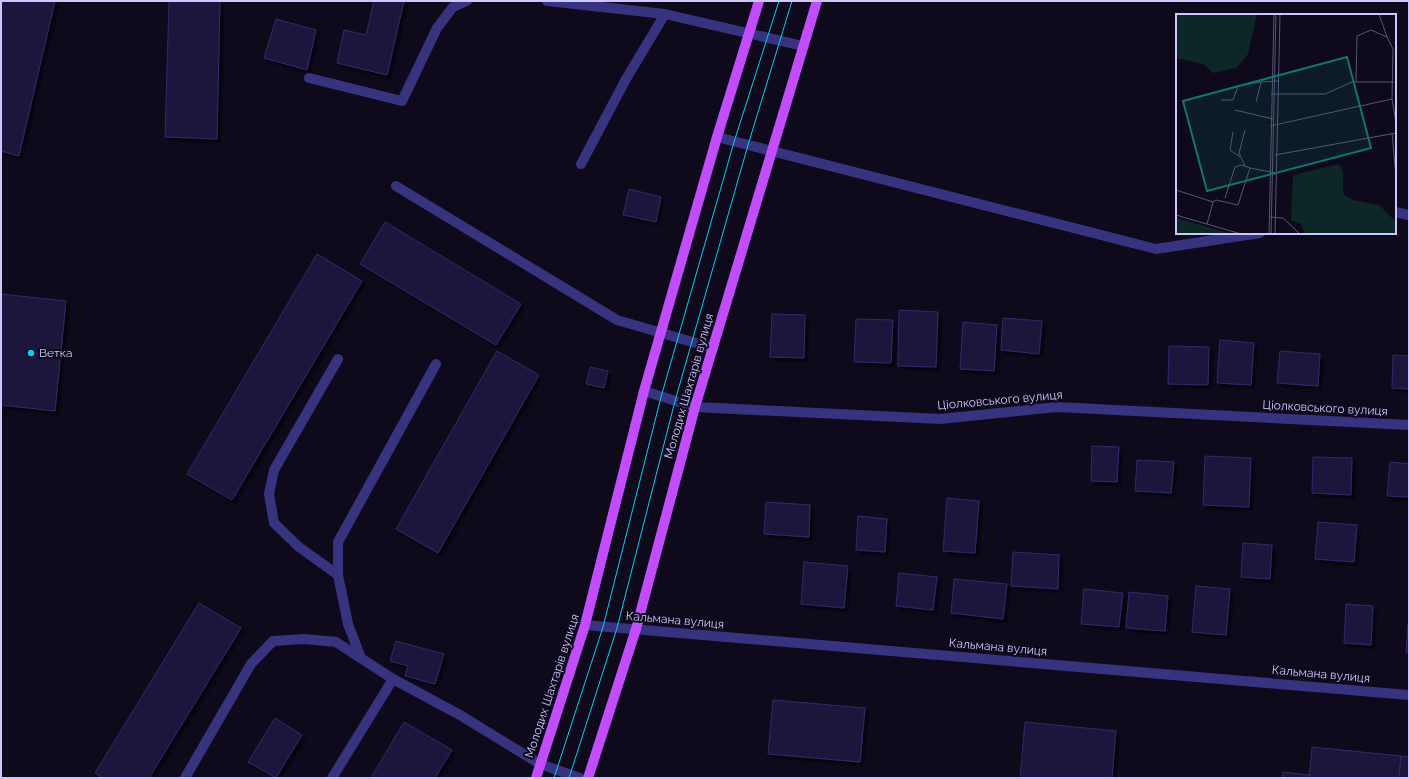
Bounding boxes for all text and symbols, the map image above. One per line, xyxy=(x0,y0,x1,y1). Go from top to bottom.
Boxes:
inset map xyxy=(1176,14,1396,234)
street label: Молодих Шахтарів вулиця xyxy=(662,312,716,460)
place label: Ветка xyxy=(39,346,73,360)
marker: Ветка xyxy=(26,348,36,358)
street label: Ціолковського вулиця xyxy=(937,388,1063,412)
street label: Ціолковського вулиця xyxy=(1262,398,1388,418)
street label: Кальмана вулиця xyxy=(625,609,725,631)
street label: Молодих Шахтарів вулиця xyxy=(522,612,582,760)
street label: Кальмана вулиця xyxy=(948,636,1048,658)
street label: Кальмана вулиця xyxy=(1271,663,1371,685)

